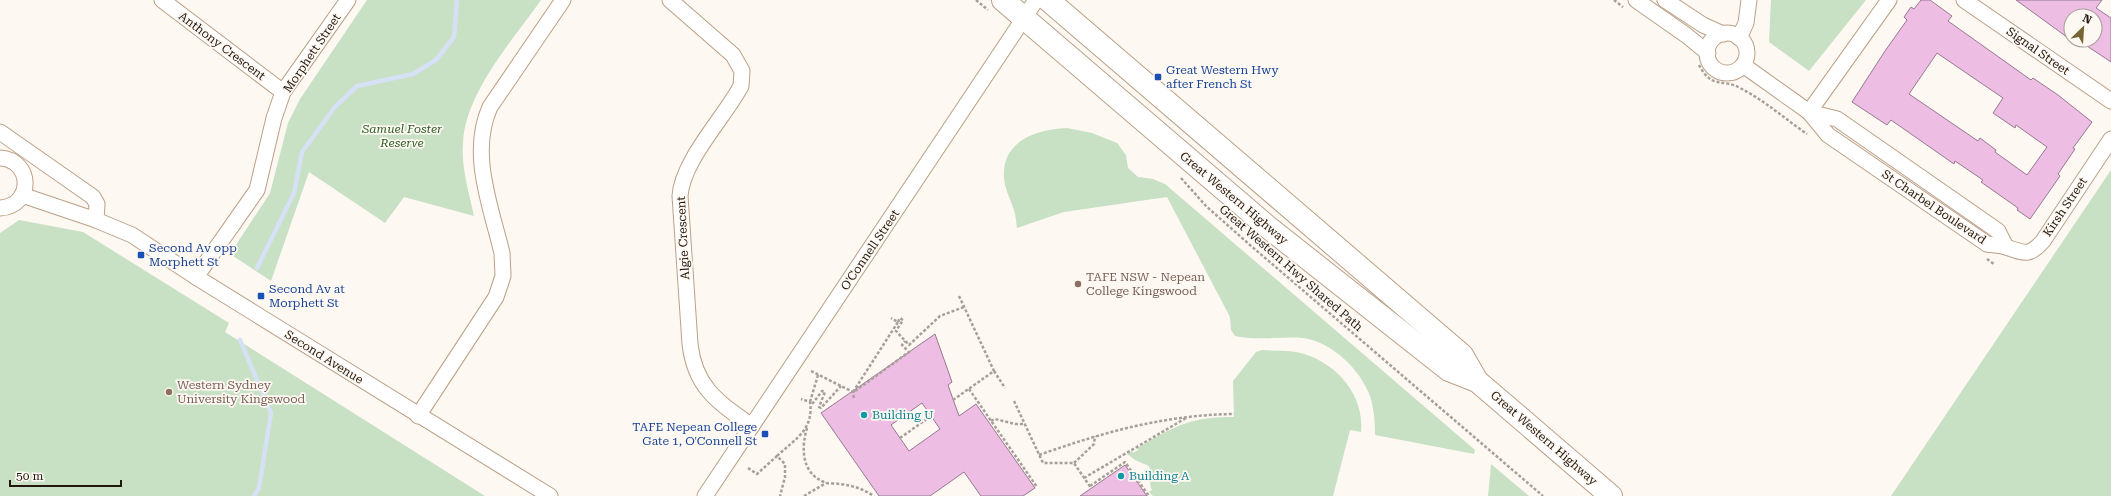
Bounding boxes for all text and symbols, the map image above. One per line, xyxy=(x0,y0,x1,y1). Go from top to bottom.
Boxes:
north arrow xyxy=(2063,8,2103,48)
street label: Anthony Crescent xyxy=(176,9,268,83)
street label: Morphett Street xyxy=(280,10,344,95)
text: N xyxy=(2080,12,2094,27)
street label: Signal Street xyxy=(2004,24,2073,78)
place label: Great Western Hwy after French St xyxy=(1166,63,1279,91)
marker: Great Western Hwy after French St xyxy=(1153,72,1163,82)
park label: Samuel Foster Reserve xyxy=(361,122,442,150)
street label: Great Western Highway xyxy=(1177,149,1292,248)
street label: St Charbel Boulevard xyxy=(1879,167,1989,247)
street label: Kirsh Street xyxy=(2040,174,2090,239)
street label: Algie Crescent xyxy=(674,195,692,280)
street label: Great Western Hwy Shared Path xyxy=(1216,202,1366,334)
street label: O'Connell Street xyxy=(838,207,902,293)
place label: Second Av opp Morphett St xyxy=(149,241,237,269)
marker: Second Av opp Morphett St xyxy=(136,250,146,260)
place label: TAFE NSW - Nepean College Kingswood xyxy=(1086,270,1205,298)
marker: TAFE NSW - Nepean College Kingswood xyxy=(1073,279,1083,289)
place label: Second Av at Morphett St xyxy=(269,282,345,310)
marker: Second Av at Morphett St xyxy=(256,291,266,301)
street label: Second Avenue xyxy=(282,327,366,387)
place label: Western Sydney University Kingswood xyxy=(177,378,306,406)
marker: Western Sydney University Kingswood xyxy=(164,387,174,397)
street label: Great Western Highway xyxy=(1488,388,1601,489)
place label: Building U xyxy=(872,408,934,422)
marker: Building U xyxy=(859,410,869,420)
place label: TAFE Nepean College Gate 1, O'Connell St xyxy=(632,420,758,448)
marker: TAFE Nepean College Gate 1, O'Connell St xyxy=(760,429,770,439)
scale bar xyxy=(10,462,121,488)
text: 50 m xyxy=(16,469,43,483)
place label: Building A xyxy=(1129,469,1190,483)
marker: Building A xyxy=(1116,471,1126,481)

